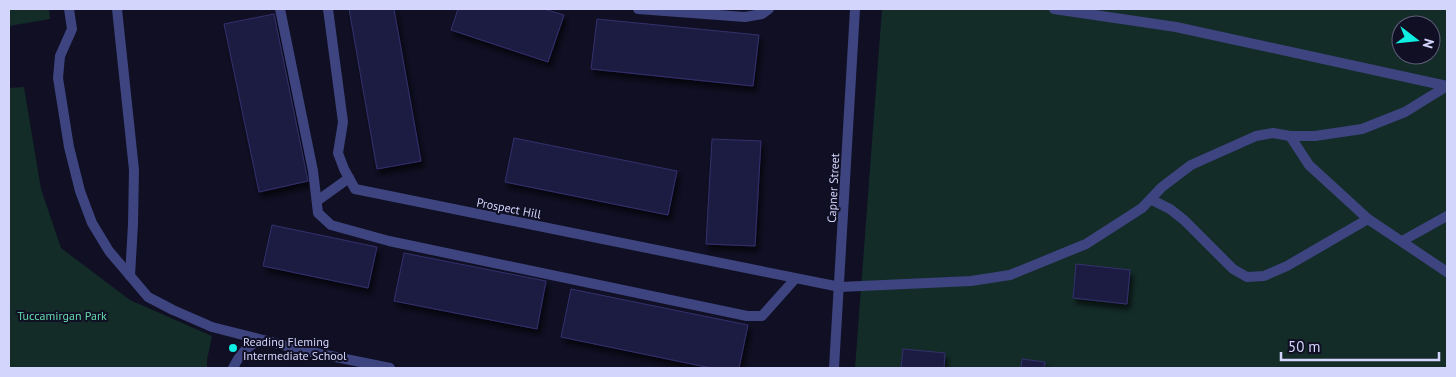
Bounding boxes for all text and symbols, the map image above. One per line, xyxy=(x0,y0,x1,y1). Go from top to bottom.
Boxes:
north arrow xyxy=(1391,15,1441,65)
text: N xyxy=(1419,37,1438,50)
street label: Capner Street xyxy=(824,153,842,223)
street label: Prospect Hill xyxy=(476,194,543,222)
park label: Tuccamirgan Park xyxy=(17,308,107,323)
scale bar xyxy=(1281,330,1438,362)
place label: Reading Fleming Intermediate School xyxy=(243,334,347,363)
text: 50 m xyxy=(1288,337,1321,356)
marker: Reading Fleming Intermediate School xyxy=(227,342,239,354)

